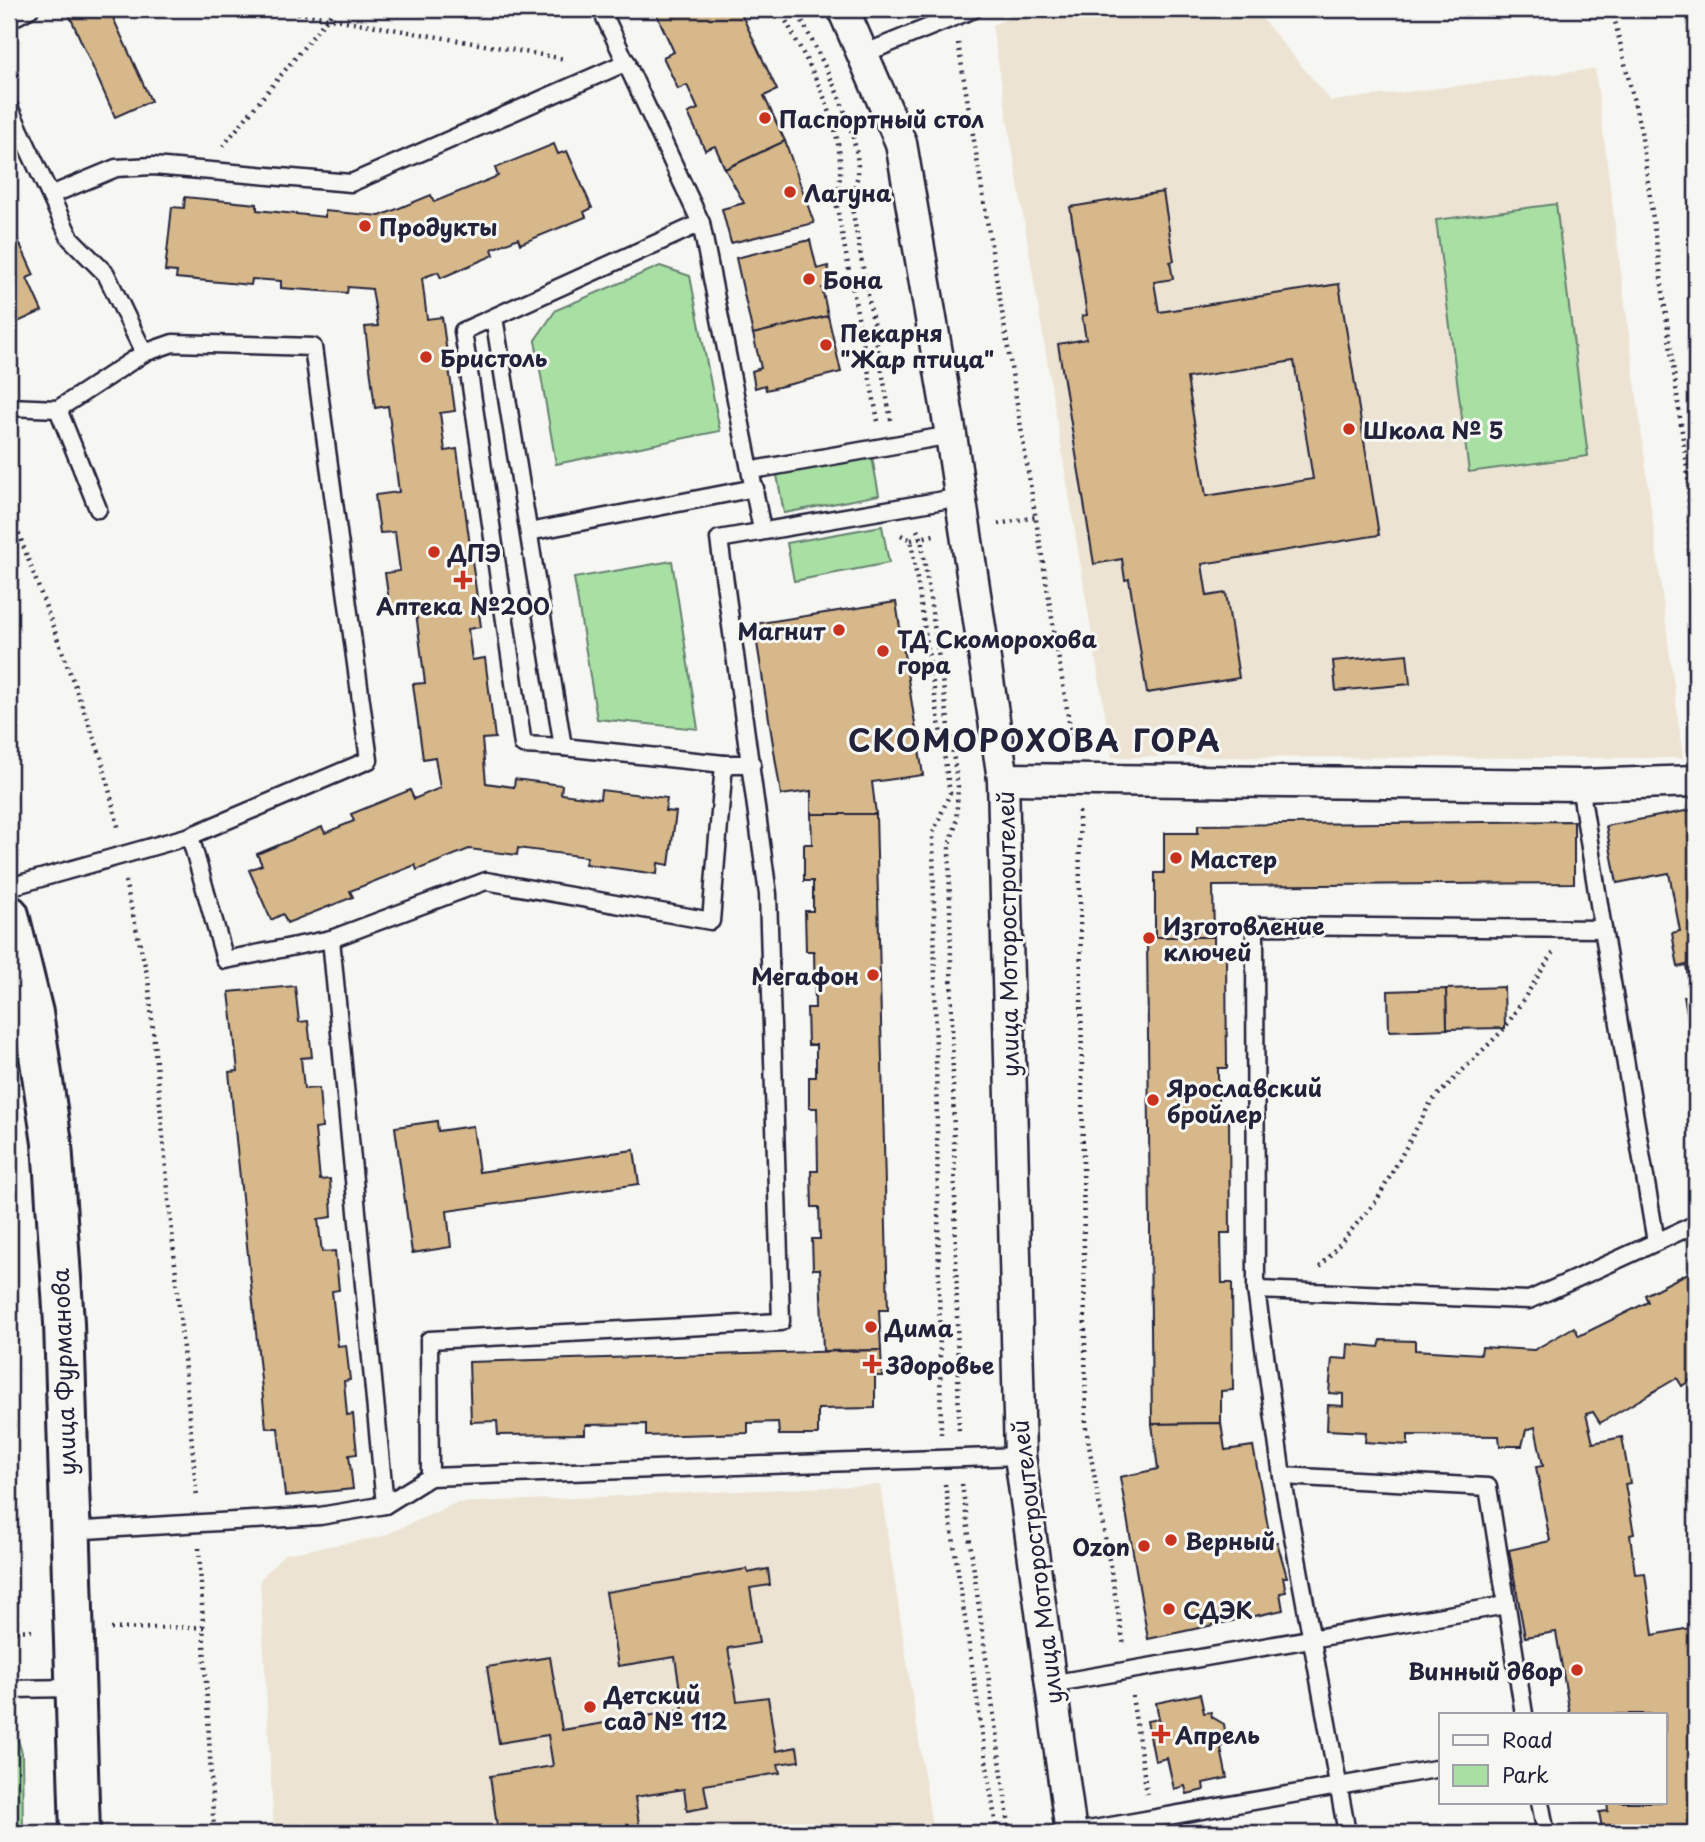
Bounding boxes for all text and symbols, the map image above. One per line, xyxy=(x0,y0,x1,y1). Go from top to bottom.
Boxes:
place label: Паспортный стол xyxy=(779,101,984,136)
marker: Паспортный стол xyxy=(757,110,773,126)
place label: Лагуна xyxy=(804,175,892,210)
marker: Лагуна xyxy=(782,184,798,200)
place label: Продукты xyxy=(379,209,497,244)
marker: Продукты xyxy=(357,218,373,234)
place label: Бона xyxy=(823,262,883,297)
marker: Бона xyxy=(801,271,817,287)
place label: Пекарня "Жар птица" xyxy=(840,315,994,376)
marker: Пекарня "Жар птица" xyxy=(818,337,834,353)
place label: Бристоль xyxy=(440,340,548,375)
marker: Бристоль xyxy=(418,349,434,365)
place label: Школа № 5 xyxy=(1363,412,1504,447)
marker: Школа № 5 xyxy=(1341,421,1357,437)
place label: ДПЭ xyxy=(447,535,501,570)
marker: ДПЭ xyxy=(426,544,442,560)
marker: Аптека №200 xyxy=(455,572,471,588)
place label: Аптека №200 xyxy=(376,588,550,623)
place label: Магнит xyxy=(738,613,826,648)
place label: ТД Скоморохова гора xyxy=(897,621,1097,682)
marker: Магнит xyxy=(831,622,847,638)
marker: ТД Скоморохова гора xyxy=(875,643,891,659)
district label: СКОМОРОХОВА ГОРА xyxy=(848,717,1222,762)
street label: улица Моторостроителей xyxy=(987,791,1027,1077)
place label: Мастер xyxy=(1190,841,1277,876)
marker: Мастер xyxy=(1168,850,1184,866)
place label: Изготовление ключей xyxy=(1163,908,1325,969)
marker: Изготовление ключей xyxy=(1141,930,1157,946)
place label: Мегафон xyxy=(751,958,859,993)
marker: Мегафон xyxy=(865,967,881,983)
place label: Ярославский бройлер xyxy=(1166,1070,1322,1131)
marker: Ярославский бройлер xyxy=(1145,1092,1161,1108)
street label: улица Фурманова xyxy=(42,1267,84,1476)
place label: Дима xyxy=(884,1310,954,1345)
marker: Дима xyxy=(863,1319,879,1335)
place label: Здоровье xyxy=(885,1347,995,1382)
marker: Здоровье xyxy=(864,1356,880,1372)
street label: улица Моторостроителей xyxy=(1001,1418,1071,1706)
place label: Верный xyxy=(1185,1523,1276,1558)
place label: Ozon xyxy=(1072,1529,1130,1564)
marker: Верный xyxy=(1163,1532,1179,1548)
marker: Ozon xyxy=(1136,1538,1152,1554)
place label: СДЭК xyxy=(1183,1592,1253,1627)
marker: СДЭК xyxy=(1161,1601,1177,1617)
place label: Винный двор xyxy=(1408,1653,1563,1688)
marker: Винный двор xyxy=(1569,1662,1585,1678)
place label: Детский сад № 112 xyxy=(603,1677,727,1738)
marker: Детский сад № 112 xyxy=(582,1699,598,1715)
legend xyxy=(1439,1713,1666,1804)
place label: Апрель xyxy=(1174,1717,1260,1752)
text: Road xyxy=(1502,1723,1553,1755)
marker: Апрель xyxy=(1153,1726,1169,1742)
text: Park xyxy=(1502,1758,1549,1790)

